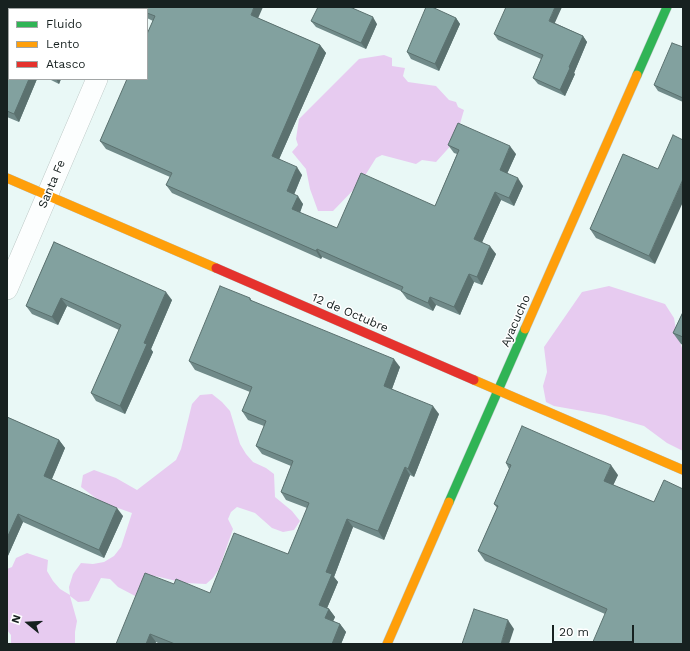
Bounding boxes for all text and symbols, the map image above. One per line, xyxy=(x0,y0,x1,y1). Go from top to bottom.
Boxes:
legend xyxy=(8,8,148,80)
text: Fluido xyxy=(46,17,82,31)
text: Lento xyxy=(46,37,80,51)
text: Atasco xyxy=(46,57,86,71)
street label: Santa Fe xyxy=(35,158,69,210)
street label: 12 de Octubre xyxy=(310,290,390,336)
street label: Ayacucho xyxy=(498,293,534,349)
north arrow xyxy=(8,603,48,643)
text: N xyxy=(9,613,24,625)
scale bar xyxy=(554,617,636,643)
text: 20 m xyxy=(559,625,589,639)

